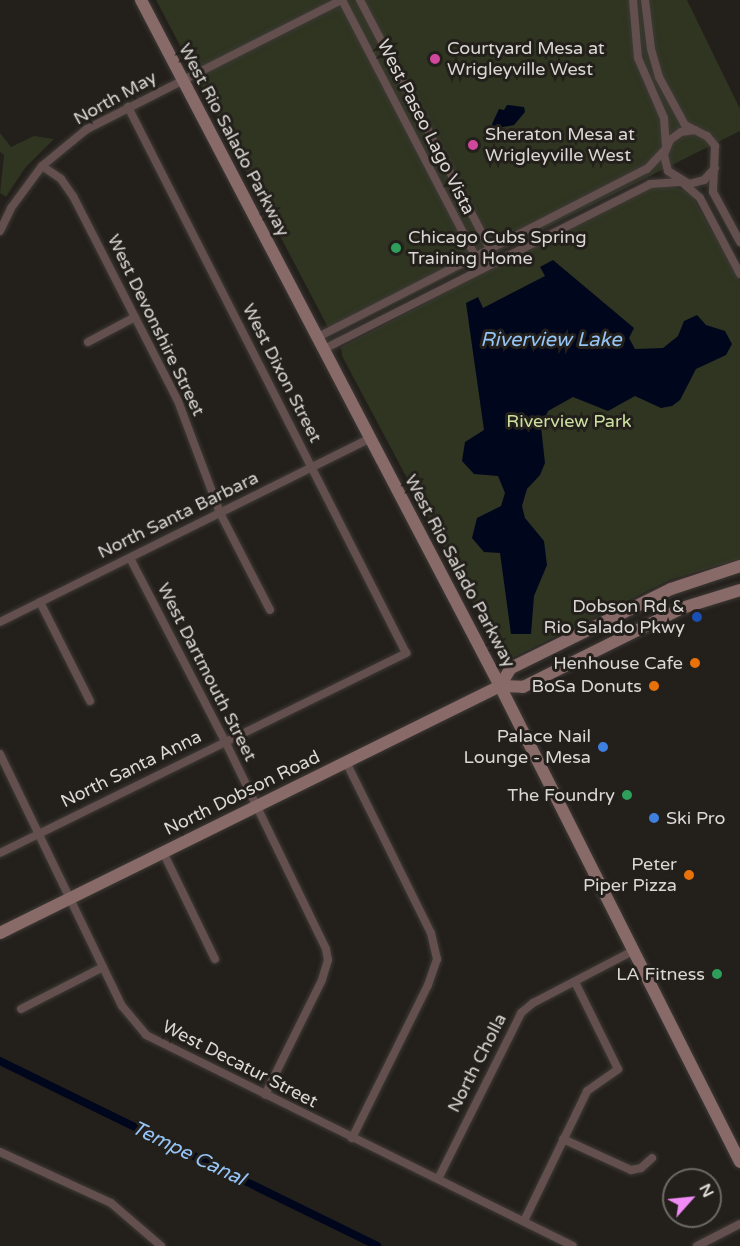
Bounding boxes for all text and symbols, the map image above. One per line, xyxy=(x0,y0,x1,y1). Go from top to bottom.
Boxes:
street label: West Paseo Lago Vista xyxy=(372,36,480,218)
place label: Courtyard Mesa at Wrigleyville West xyxy=(447,38,605,80)
street label: West Rio Salado Parkway xyxy=(174,40,294,240)
marker: Courtyard Mesa at Wrigleyville West xyxy=(428,52,442,66)
street label: North May xyxy=(70,66,160,130)
place label: Sheraton Mesa at Wrigleyville West xyxy=(485,124,635,166)
marker: Sheraton Mesa at Wrigleyville West xyxy=(466,138,480,152)
place label: Chicago Cubs Spring Training Home xyxy=(408,227,587,270)
street label: West Devonshire Street xyxy=(103,231,209,419)
marker: Chicago Cubs Spring Training Home xyxy=(389,241,403,255)
street label: West Dixon Street xyxy=(238,300,326,446)
water label: Riverview Lake xyxy=(480,328,622,352)
park label: Riverview Park xyxy=(506,410,632,432)
street label: North Santa Barbara xyxy=(94,467,262,563)
street label: West Rio Salado Parkway xyxy=(400,471,520,671)
street label: West Dartmouth Street xyxy=(153,579,261,765)
place label: Dobson Rd & Rio Salado Pkwy xyxy=(544,596,685,638)
marker: Dobson Rd & Rio Salado Pkwy xyxy=(690,610,704,624)
place label: Henhouse Cafe xyxy=(553,652,683,674)
marker: Henhouse Cafe xyxy=(688,656,702,670)
place label: BoSa Donuts xyxy=(532,675,642,697)
marker: BoSa Donuts xyxy=(647,679,661,693)
street label: North Santa Anna xyxy=(57,726,205,812)
place label: Palace Nail Lounge - Mesa xyxy=(463,726,591,768)
marker: Palace Nail Lounge - Mesa xyxy=(596,740,610,754)
street label: North Dobson Road xyxy=(161,746,323,840)
place label: The Foundry xyxy=(507,784,615,806)
marker: The Foundry xyxy=(620,788,634,802)
place label: Ski Pro xyxy=(666,807,725,829)
marker: Ski Pro xyxy=(647,811,661,825)
place label: Peter Piper Pizza xyxy=(583,854,677,896)
marker: Peter Piper Pizza xyxy=(682,868,696,882)
place label: LA Fitness xyxy=(616,963,705,985)
marker: LA Fitness xyxy=(710,967,724,981)
street label: North Cholla xyxy=(443,1010,511,1116)
street label: West Decatur Street xyxy=(159,1015,321,1113)
water label: Tempe Canal xyxy=(127,1116,249,1192)
north arrow xyxy=(662,1168,722,1228)
text: N xyxy=(694,1180,718,1201)

